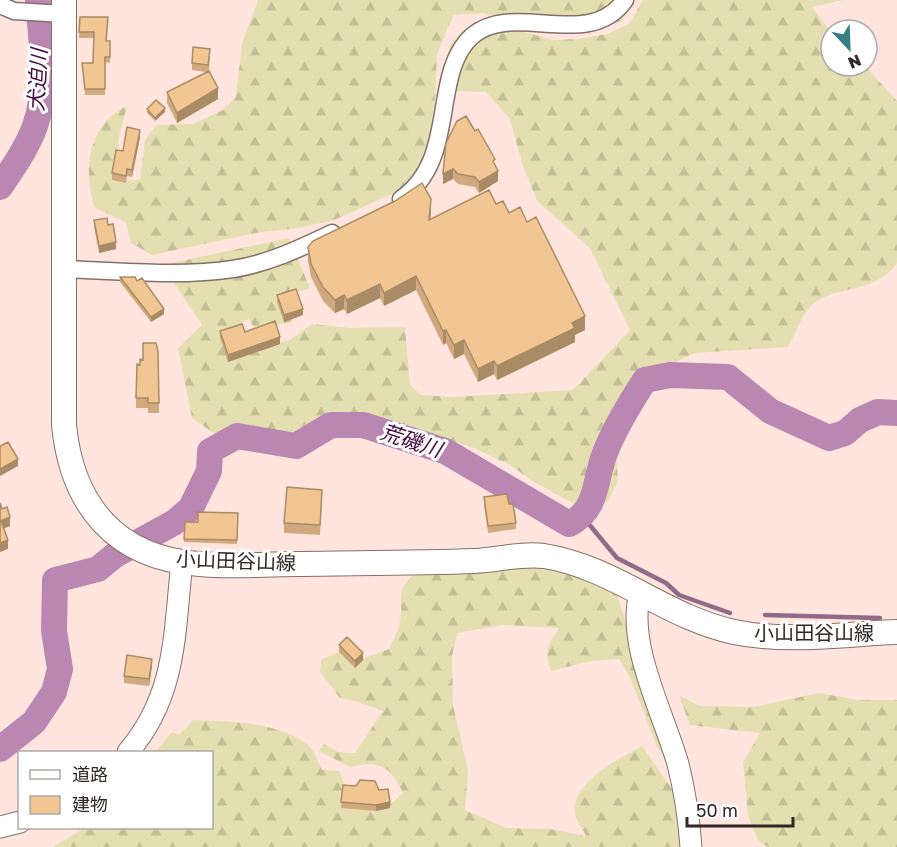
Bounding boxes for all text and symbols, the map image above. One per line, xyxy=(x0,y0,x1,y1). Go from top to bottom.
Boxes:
north arrow xyxy=(819,18,879,78)
water label: 犬迫川 xyxy=(22,46,52,112)
text: N xyxy=(845,50,864,73)
water label: 荒磯川 xyxy=(377,418,447,463)
street label: 小山田谷山線 xyxy=(176,546,296,574)
street label: 小山田谷山線 xyxy=(754,620,874,644)
legend xyxy=(18,751,213,829)
text: 道路 xyxy=(72,763,108,785)
scale bar xyxy=(687,790,794,828)
text: 建物 xyxy=(72,793,108,815)
text: 50 m xyxy=(696,799,738,821)

